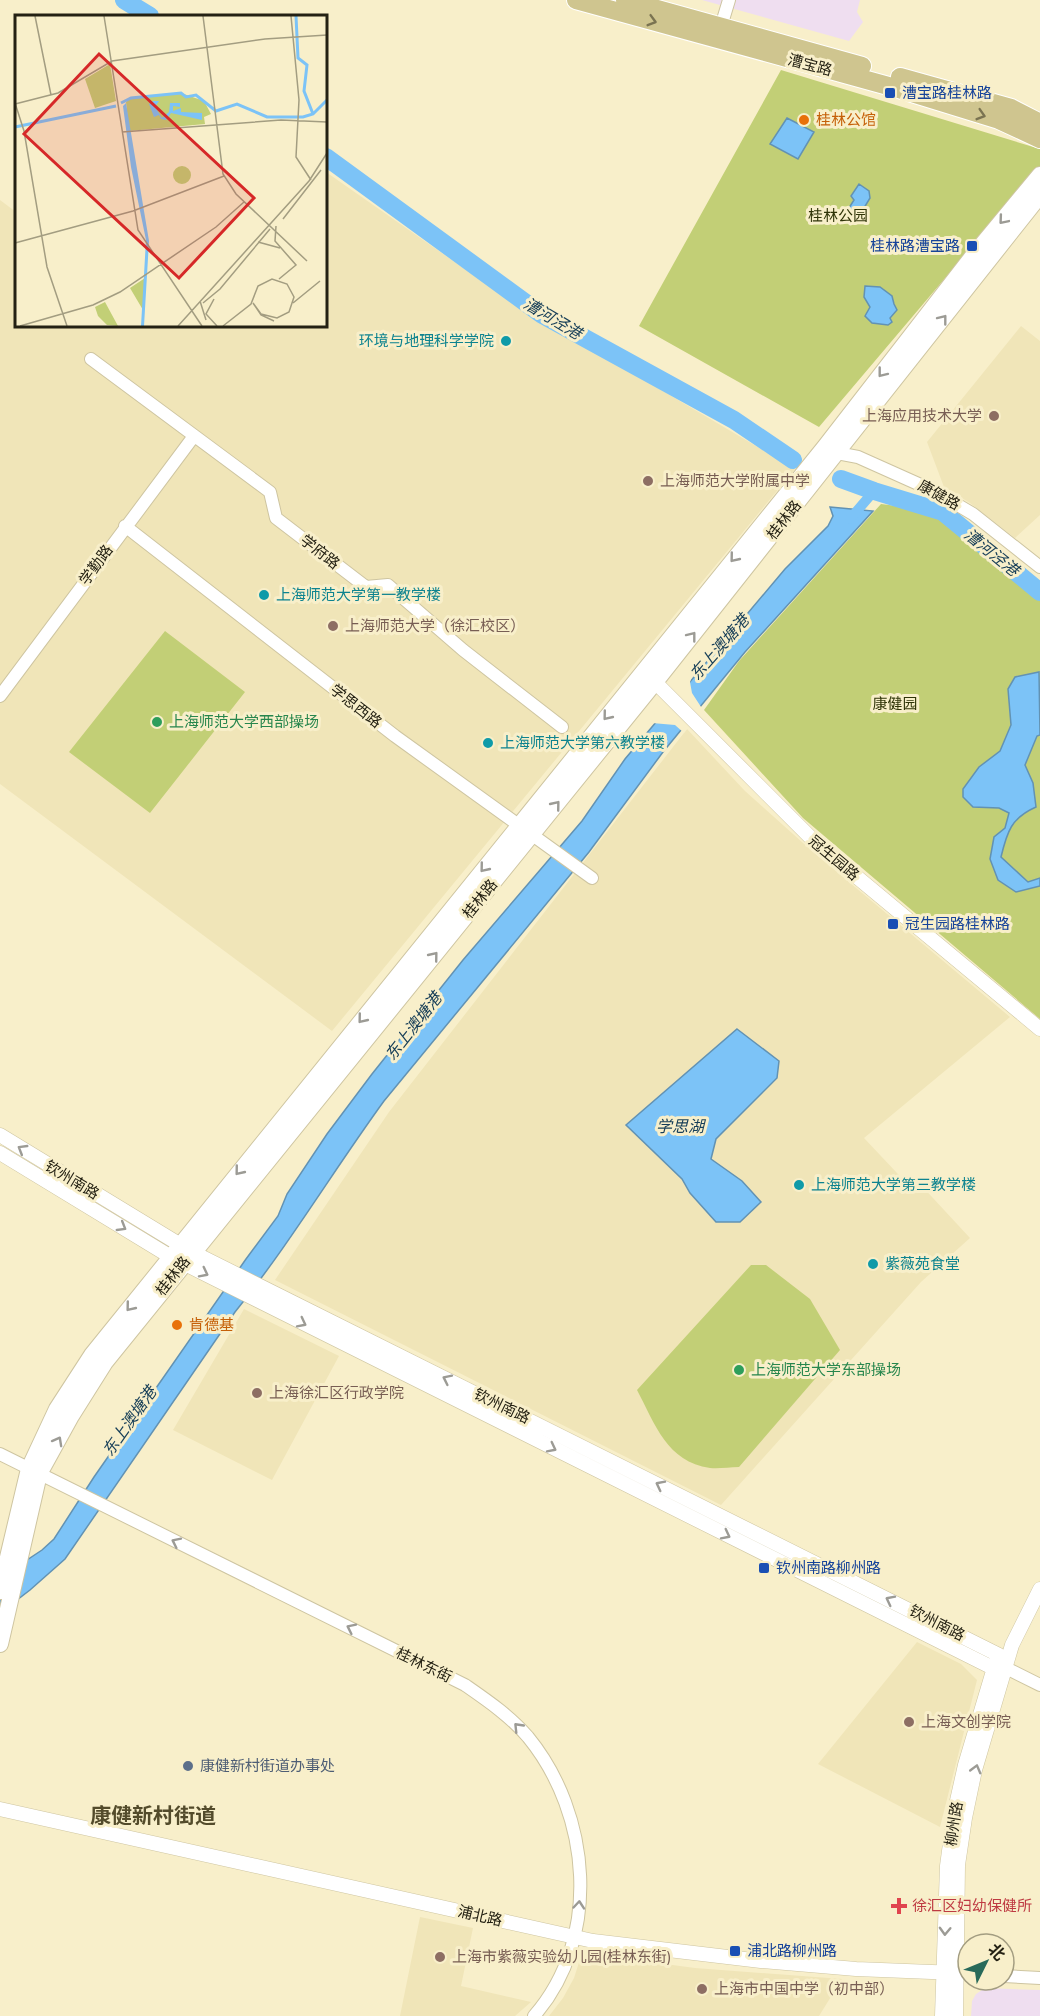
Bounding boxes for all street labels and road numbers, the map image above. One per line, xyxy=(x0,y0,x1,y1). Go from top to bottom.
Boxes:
street label: 漕宝路 xyxy=(786,50,834,80)
street label: 康健路 xyxy=(915,475,964,514)
street label: 桂林路 xyxy=(762,496,805,543)
street label: 学府路 xyxy=(297,530,344,573)
street label: 学勤路 xyxy=(75,541,117,588)
street label: 学思西路 xyxy=(327,680,386,732)
street label: 冠生园路 xyxy=(805,831,863,884)
street label: 桂林路 xyxy=(458,875,501,922)
street label: 钦州南路 xyxy=(42,1156,103,1203)
street label: 桂林路 xyxy=(151,1252,194,1299)
street label: 钦州南路 xyxy=(471,1384,533,1427)
street label: 钦州南路 xyxy=(906,1600,968,1645)
street label: 桂林东街 xyxy=(393,1643,455,1686)
street label: 柳州路 xyxy=(941,1800,966,1848)
street label: 浦北路 xyxy=(456,1901,504,1930)

